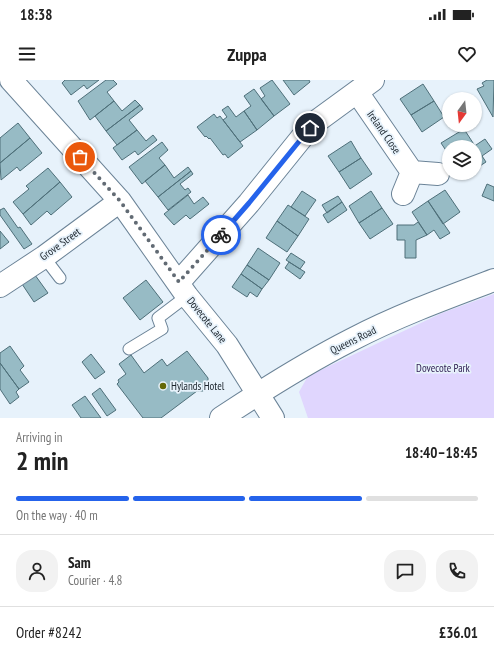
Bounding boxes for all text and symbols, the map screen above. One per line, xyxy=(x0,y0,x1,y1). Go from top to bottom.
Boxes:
text: 18:38 xyxy=(20,5,52,24)
icon: menu xyxy=(16,43,38,65)
text: Zuppa xyxy=(227,43,267,66)
icon: heart xyxy=(456,43,478,65)
north arrow xyxy=(442,92,482,132)
map controls xyxy=(442,92,482,180)
street label: Ireland Close xyxy=(364,108,404,157)
pin xyxy=(293,111,327,145)
icon: home xyxy=(299,117,321,139)
pin xyxy=(63,140,97,174)
button: layers xyxy=(442,140,482,180)
icon: bag xyxy=(69,146,91,168)
courier xyxy=(201,215,241,255)
icon: bike xyxy=(210,224,232,246)
street label: Grove Street xyxy=(37,225,83,263)
street label: Dovecote Lane xyxy=(184,294,230,346)
street label: Queens Road xyxy=(328,323,379,357)
park label: Dovecote Park xyxy=(416,361,471,375)
place label: Hylands Hotel xyxy=(171,379,225,393)
marker: Hylands Hotel xyxy=(158,381,168,391)
text: Arriving in xyxy=(16,429,63,446)
text: 18:40–18:45 xyxy=(405,443,478,462)
text: 2 min xyxy=(16,444,69,477)
text: On the way · 40 m xyxy=(16,507,98,524)
button: person xyxy=(16,550,58,592)
button: chat xyxy=(384,550,426,592)
button: phone xyxy=(436,550,478,592)
text: Sam xyxy=(68,553,91,572)
text: Courier · 4.8 xyxy=(68,572,122,589)
text: Order #8242 xyxy=(16,623,82,642)
text: £36.01 xyxy=(439,623,478,642)

